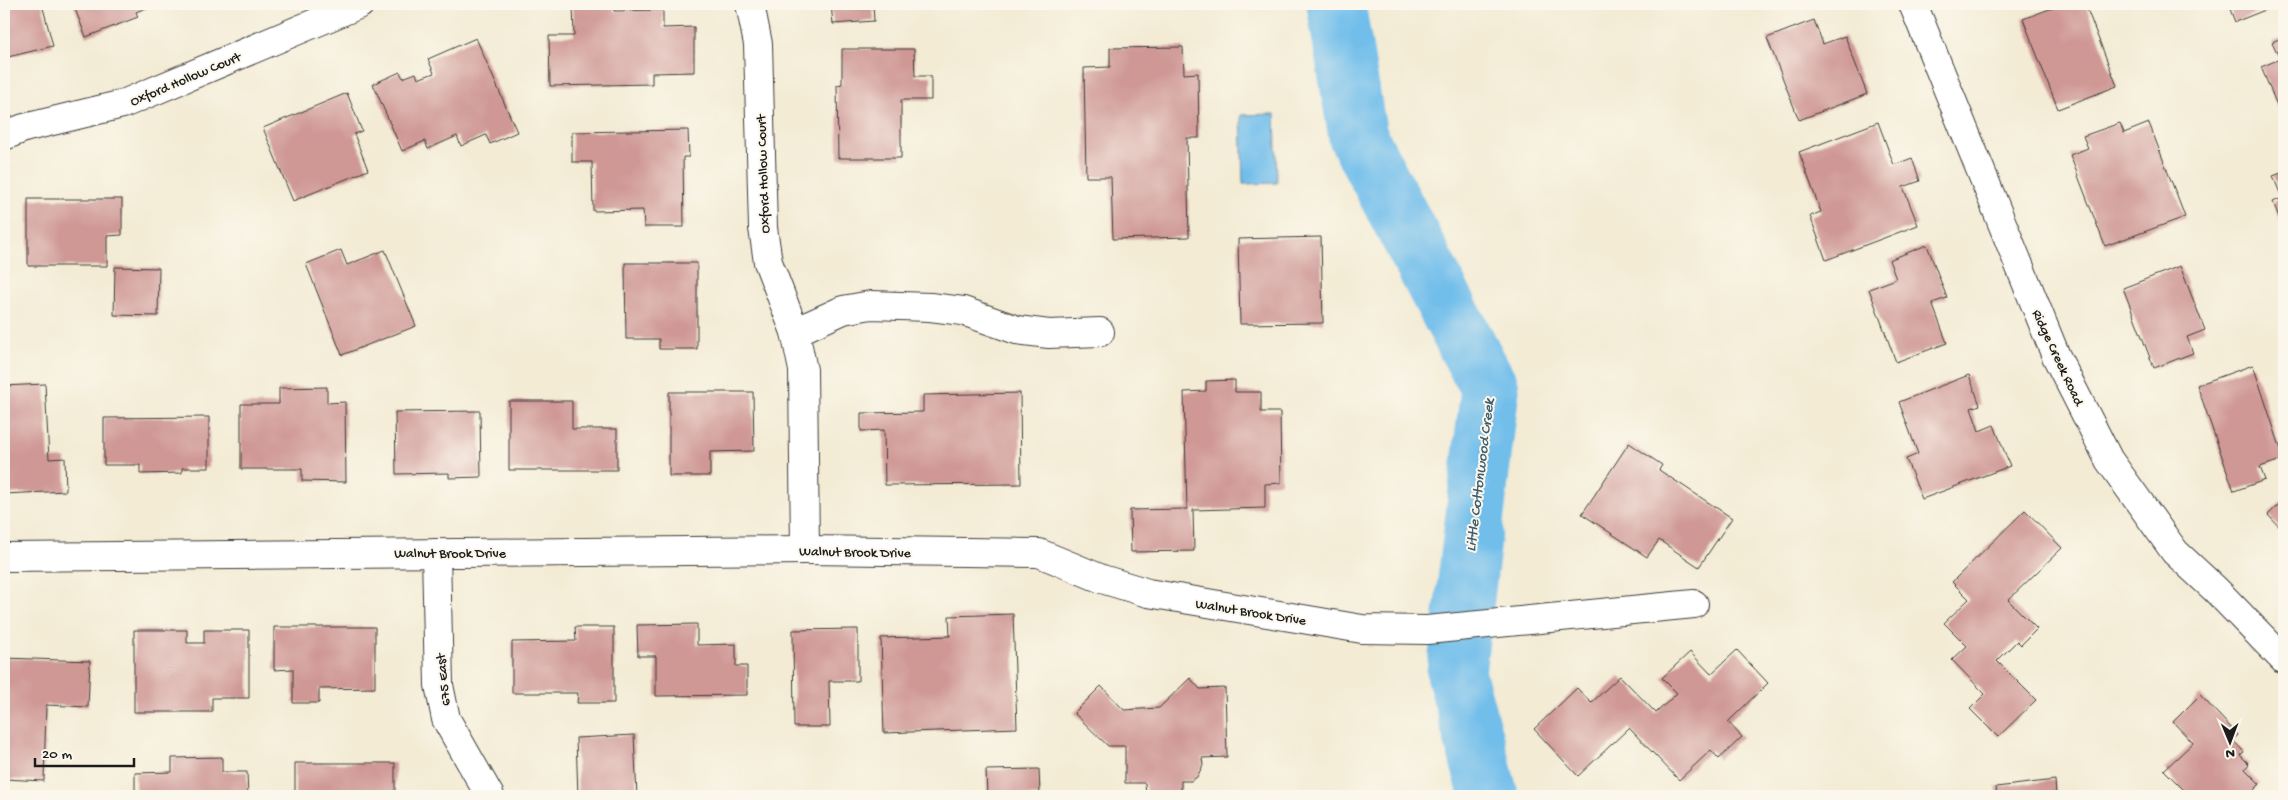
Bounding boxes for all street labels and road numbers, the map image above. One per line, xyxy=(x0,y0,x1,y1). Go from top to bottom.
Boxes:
street label: Oxford Hollow Court xyxy=(128,49,245,111)
street label: Oxford Hollow Court xyxy=(754,113,775,234)
street label: Ridge Creek Road xyxy=(2027,307,2087,410)
street label: Walnut Brook Drive xyxy=(799,544,912,563)
street label: Walnut Brook Drive xyxy=(394,546,507,563)
street label: Walnut Brook Drive xyxy=(1194,596,1308,631)
street label: 675 East xyxy=(433,652,456,707)

